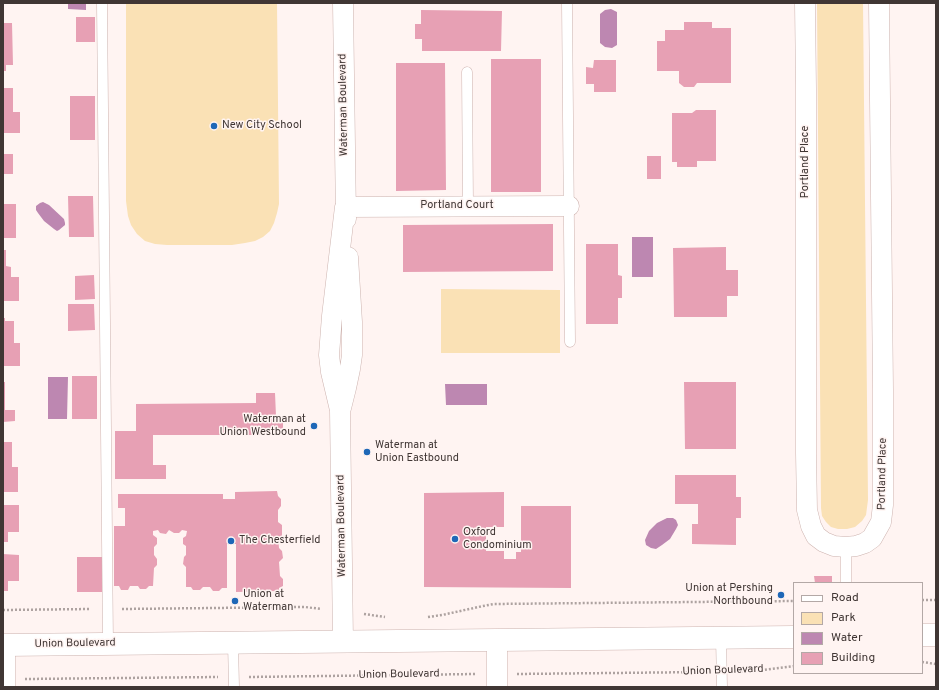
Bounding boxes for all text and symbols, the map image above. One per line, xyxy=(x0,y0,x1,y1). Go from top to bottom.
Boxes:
street label: Waterman Boulevard xyxy=(337,54,351,156)
place label: New City School xyxy=(222,119,302,133)
marker: New City School xyxy=(209,121,219,131)
street label: Portland Place xyxy=(799,126,813,198)
street label: Portland Court xyxy=(420,199,494,213)
place label: Waterman at Union Westbound xyxy=(219,413,306,439)
marker: Waterman at Union Westbound xyxy=(309,421,319,431)
street label: Portland Place xyxy=(876,438,890,510)
place label: Waterman at Union Eastbound xyxy=(375,439,459,465)
marker: Waterman at Union Eastbound xyxy=(362,447,372,457)
street label: Waterman Boulevard xyxy=(335,475,349,577)
place label: Oxford Condominium xyxy=(463,526,532,552)
place label: The Chesterfield xyxy=(239,534,320,548)
marker: Oxford Condominium xyxy=(450,534,460,544)
marker: The Chesterfield xyxy=(226,536,236,546)
place label: Union at Pershing Northbound xyxy=(685,582,773,608)
legend xyxy=(793,582,923,674)
place label: Union at Waterman xyxy=(243,588,293,614)
marker: Union at Pershing Northbound xyxy=(776,590,786,600)
text: Road xyxy=(831,590,859,606)
marker: Union at Waterman xyxy=(230,596,240,606)
text: Park xyxy=(831,610,856,626)
text: Water xyxy=(831,630,863,646)
street label: Union Boulevard xyxy=(34,637,116,651)
text: Building xyxy=(831,650,875,666)
street label: Union Boulevard xyxy=(682,663,764,679)
street label: Union Boulevard xyxy=(358,668,440,682)

